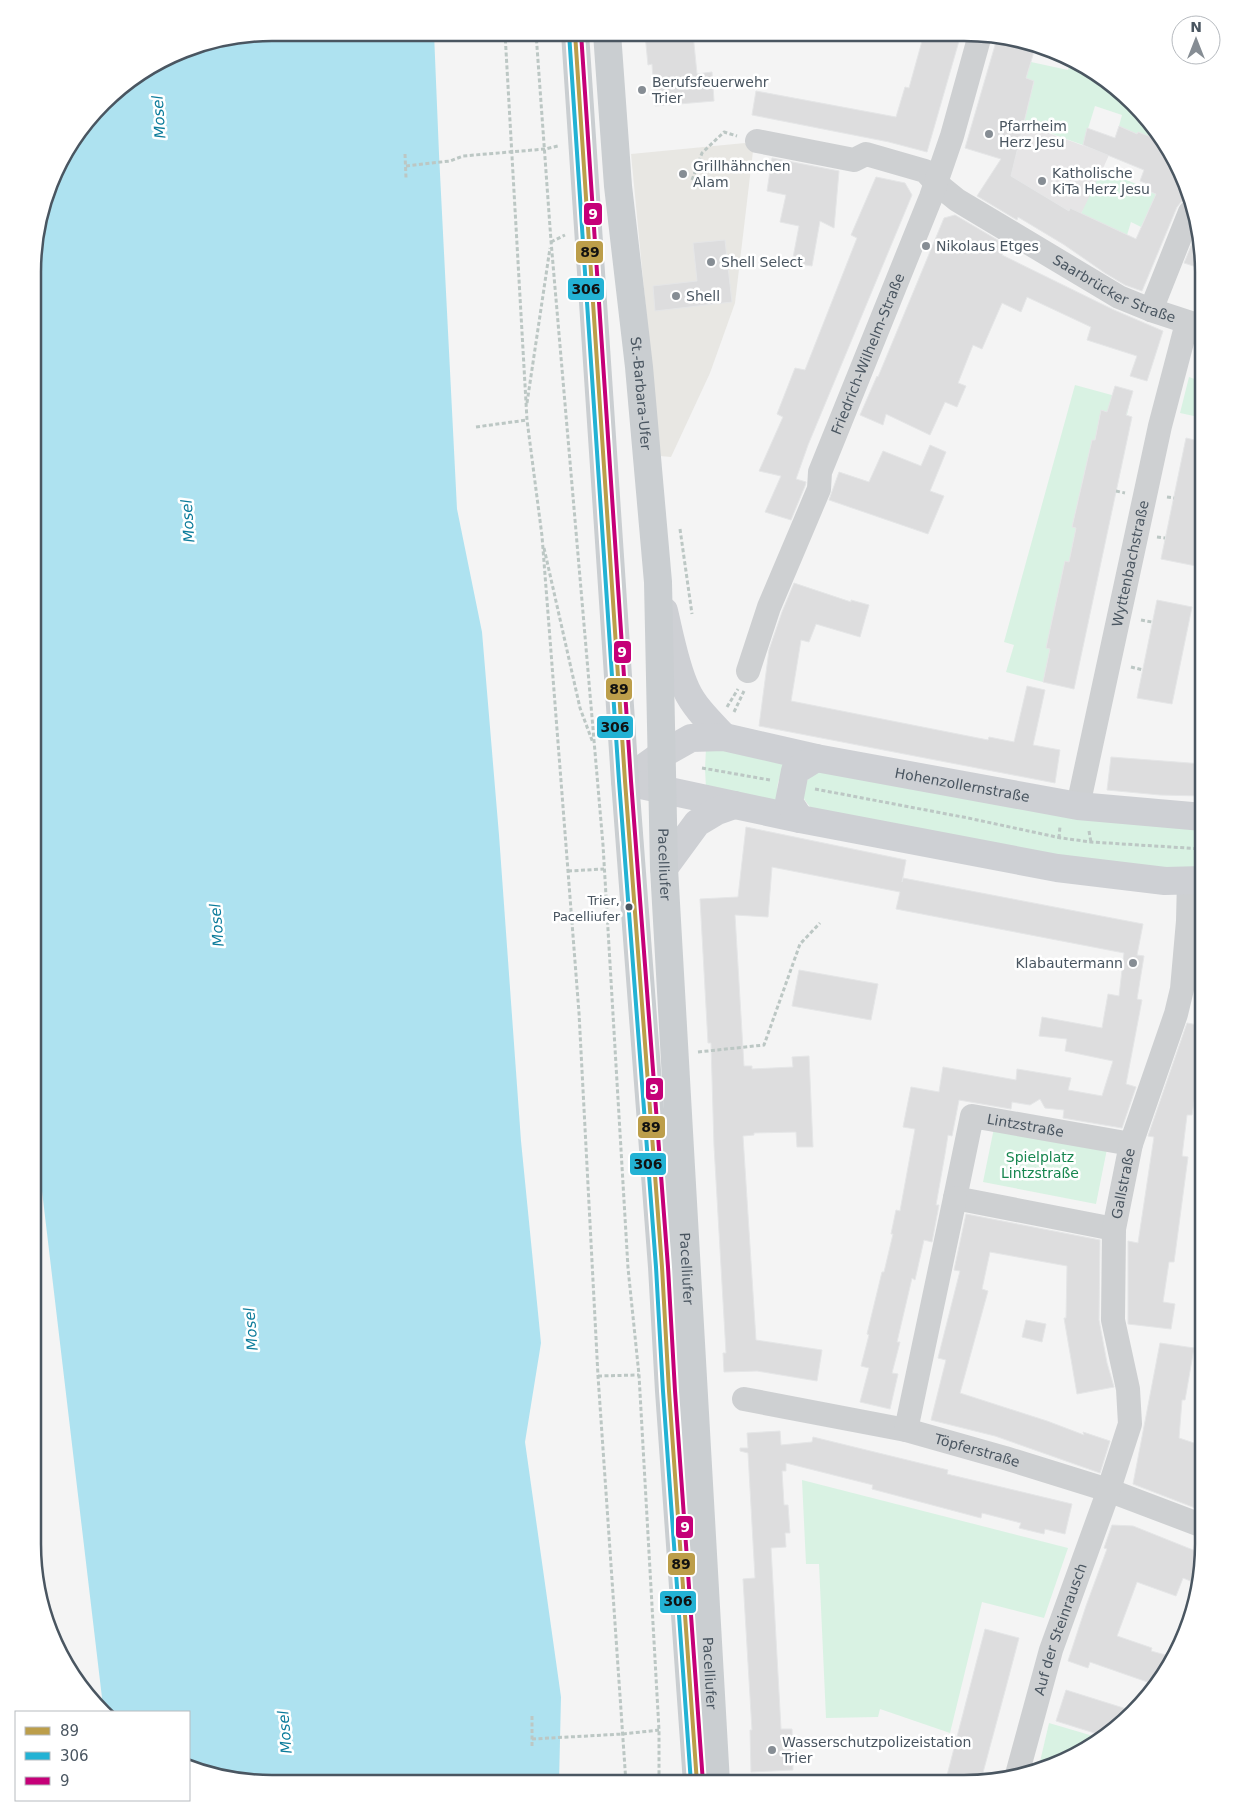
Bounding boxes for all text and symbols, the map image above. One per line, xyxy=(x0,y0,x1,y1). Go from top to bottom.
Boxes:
north arrow xyxy=(1171,15,1221,65)
text: N xyxy=(1190,19,1202,35)
place label: Berufsfeuerwehr Trier xyxy=(651,74,769,106)
marker: Berufsfeuerwehr Trier xyxy=(636,84,648,96)
water label: Mosel xyxy=(148,94,169,139)
place label: Pfarrheim Herz Jesu xyxy=(999,118,1067,150)
marker: Pfarrheim Herz Jesu xyxy=(983,128,995,140)
place label: Grillhähnchen Alam xyxy=(693,158,791,190)
place label: Katholische KiTa Herz Jesu xyxy=(1052,165,1150,197)
marker: Grillhähnchen Alam xyxy=(677,168,689,180)
marker: Katholische KiTa Herz Jesu xyxy=(1036,175,1048,187)
line badge: 9 xyxy=(583,202,603,226)
text: 9 xyxy=(588,206,598,222)
place label: Nikolaus Etges xyxy=(936,238,1039,254)
line badge: 89 xyxy=(575,240,604,264)
marker: Nikolaus Etges xyxy=(920,240,932,252)
text: 89 xyxy=(580,244,600,260)
street label: Saarbrücker Straße xyxy=(1050,251,1178,326)
place label: Shell Select xyxy=(721,254,803,270)
marker: Shell Select xyxy=(705,256,717,268)
street label: Friedrich-Wilhelm-Straße xyxy=(828,271,907,437)
line badge: 306 xyxy=(567,277,605,301)
text: 306 xyxy=(571,281,601,297)
place label: Shell xyxy=(686,288,720,304)
marker: Shell xyxy=(670,290,682,302)
street label: St.-Barbara-Ufer xyxy=(628,336,654,451)
water label: Mosel xyxy=(177,498,198,543)
street label: Wyttenbachstraße xyxy=(1109,499,1152,628)
line badge: 9 xyxy=(613,640,632,664)
text: 9 xyxy=(617,644,627,660)
line badge: 89 xyxy=(605,677,633,701)
text: 89 xyxy=(609,681,629,697)
line badge: 306 xyxy=(596,715,634,739)
text: 306 xyxy=(600,719,630,735)
street label: Hohenzollernstraße xyxy=(894,765,1031,805)
street label: Pacelliufer xyxy=(655,828,674,901)
place label: Trier, Pacelliufer xyxy=(553,893,621,924)
water label: Mosel xyxy=(206,902,228,947)
marker: Trier, Pacelliufer xyxy=(624,902,634,912)
place label: Klabautermann xyxy=(1015,955,1123,971)
marker: Klabautermann xyxy=(1127,957,1139,969)
line badge: 9 xyxy=(645,1077,664,1101)
text: 9 xyxy=(649,1081,659,1097)
street label: Lintzstraße xyxy=(986,1111,1065,1140)
line badge: 89 xyxy=(637,1115,666,1139)
text: 89 xyxy=(641,1119,661,1135)
street label: Gallstraße xyxy=(1108,1147,1138,1220)
park label: Spielplatz Lintzstraße xyxy=(1001,1149,1079,1181)
line badge: 306 xyxy=(629,1152,667,1176)
text: 306 xyxy=(633,1156,663,1172)
street label: Pacelliufer xyxy=(677,1232,697,1306)
water label: Mosel xyxy=(240,1306,262,1351)
street label: Töpferstraße xyxy=(932,1430,1022,1470)
line badge: 9 xyxy=(675,1515,694,1539)
text: 9 xyxy=(680,1519,690,1535)
line badge: 89 xyxy=(667,1552,696,1576)
text: 89 xyxy=(671,1556,691,1572)
street label: Auf der Steinrausch xyxy=(1031,1561,1090,1697)
line badge: 306 xyxy=(659,1590,697,1614)
text: 306 xyxy=(663,1593,693,1609)
street label: Pacelliufer xyxy=(700,1636,720,1710)
water label: Mosel xyxy=(274,1709,296,1754)
legend xyxy=(15,1711,190,1801)
text: 89 xyxy=(60,1722,79,1740)
place label: Wasserschutzpolizeistation Trier xyxy=(781,1734,971,1766)
marker: Wasserschutzpolizeistation Trier xyxy=(766,1744,778,1756)
text: 306 xyxy=(60,1747,89,1765)
text: 9 xyxy=(60,1772,70,1790)

